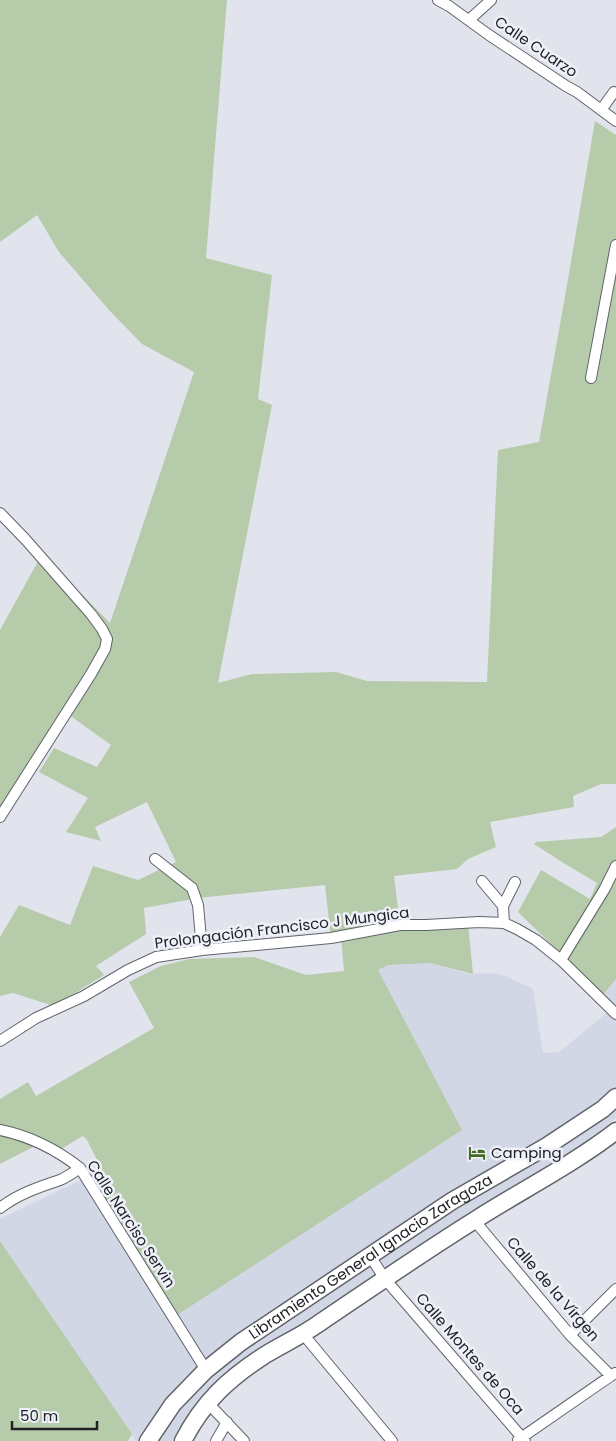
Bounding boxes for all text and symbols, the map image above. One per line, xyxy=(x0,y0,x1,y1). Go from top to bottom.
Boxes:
street label: Calle Cuarzo xyxy=(491,11,582,82)
street label: Prolongación Francisco J Mungica xyxy=(153,901,410,954)
place label: Camping xyxy=(491,1142,562,1163)
hotel icon: Camping xyxy=(467,1143,487,1163)
street label: Calle Narciso Servin xyxy=(82,1156,181,1292)
street label: Libramiento General Ignacio Zaragoza xyxy=(244,1169,496,1344)
street label: Calle de la Vírgen xyxy=(502,1232,605,1345)
street label: Calle Montes de Oca xyxy=(411,1288,529,1419)
scale bar xyxy=(12,1398,98,1430)
text: 50 m xyxy=(20,1405,58,1426)

